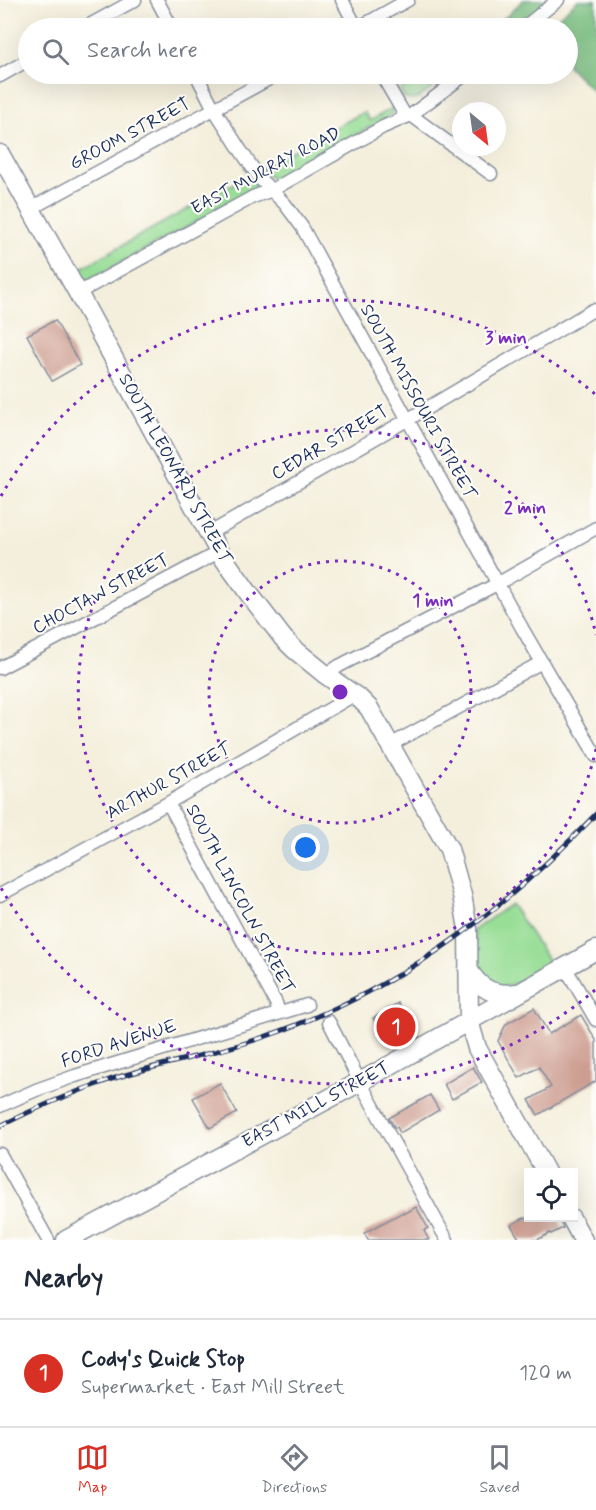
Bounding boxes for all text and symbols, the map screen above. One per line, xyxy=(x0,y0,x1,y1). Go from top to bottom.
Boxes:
search box xyxy=(18,18,578,84)
icon: search xyxy=(39,35,72,68)
text: Search here xyxy=(87,37,198,65)
street label: GROOM STREET xyxy=(66,92,194,176)
north arrow xyxy=(452,102,506,156)
street label: EAST MURRAY ROAD xyxy=(187,121,345,221)
street label: SOUTH MISSOURI STREET xyxy=(354,300,482,505)
text: 3 min xyxy=(485,326,527,350)
street label: SOUTH LEONARD STREET xyxy=(113,370,238,569)
street label: CEDAR STREET xyxy=(267,400,393,486)
text: 2 min xyxy=(504,496,546,520)
street label: CHOCTAW STREET xyxy=(29,548,174,640)
text: 1 min xyxy=(412,589,454,613)
centre of rings xyxy=(330,682,350,702)
street label: ARTHUR STREET xyxy=(102,736,236,825)
street label: SOUTH LINCOLN STREET xyxy=(180,800,300,998)
your location xyxy=(291,833,320,862)
pin: 1 xyxy=(376,1004,416,1050)
street label: FORD AVENUE xyxy=(58,1014,180,1074)
street label: EAST MILL STREET xyxy=(238,1056,394,1154)
map controls xyxy=(524,1168,578,1222)
button: locate xyxy=(524,1168,578,1222)
text: Nearby xyxy=(24,1262,103,1296)
text: Cody's Quick Stop xyxy=(81,1346,245,1374)
text: 1 xyxy=(39,1360,48,1387)
text: 120 m xyxy=(519,1360,572,1387)
text: Supermarket · East Mill Street xyxy=(81,1374,345,1401)
tab: Map xyxy=(76,1441,109,1498)
tab: Directions xyxy=(261,1441,327,1498)
tab: Saved xyxy=(479,1441,520,1498)

